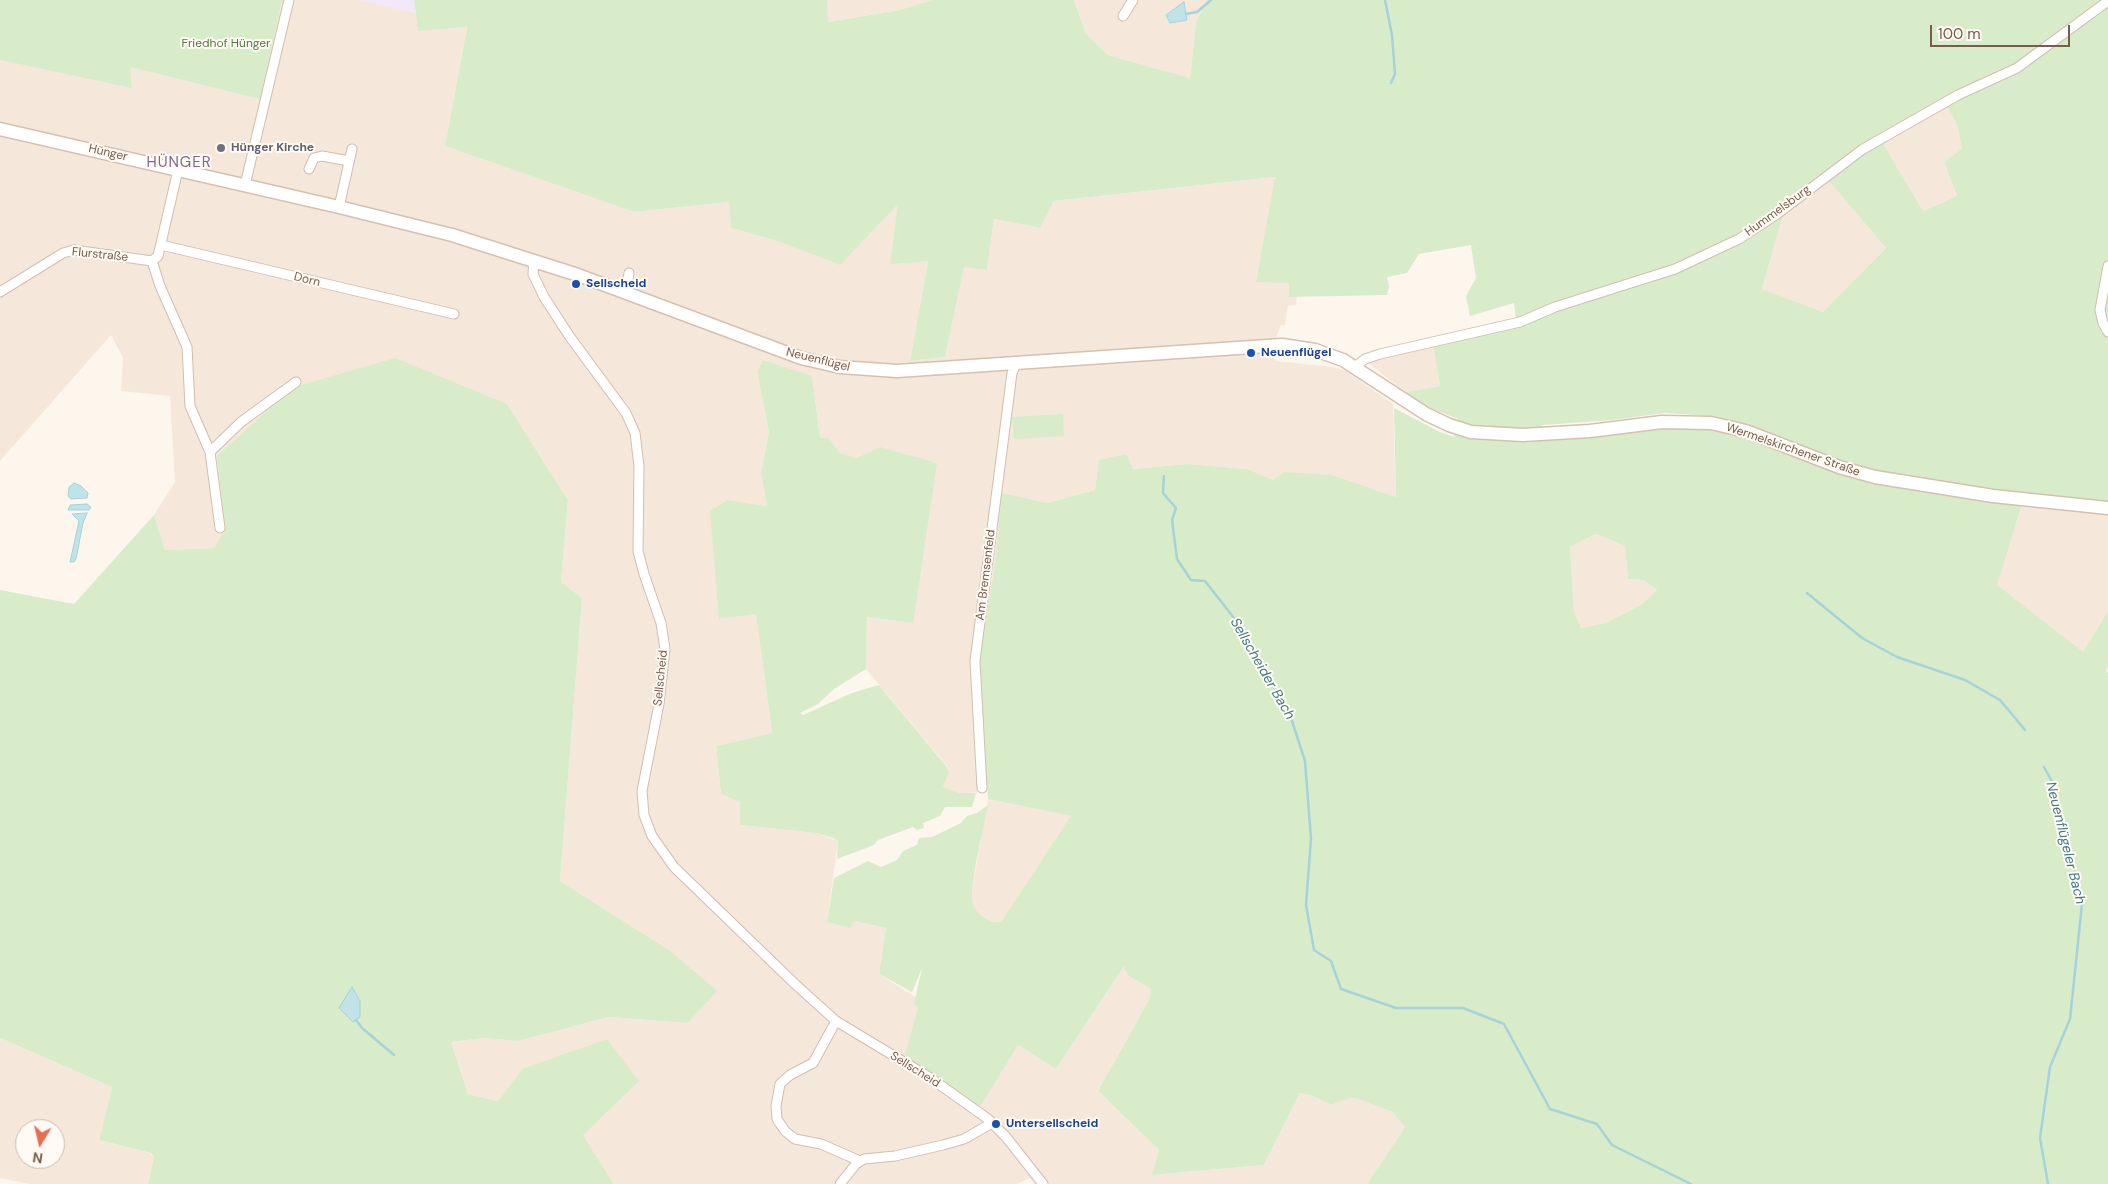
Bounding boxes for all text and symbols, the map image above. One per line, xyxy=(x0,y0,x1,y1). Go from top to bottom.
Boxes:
scale bar xyxy=(1933,15,2073,47)
text: 100 m xyxy=(1938,24,1981,44)
park label: Friedhof Hünger xyxy=(181,37,271,51)
place label: Hünger Kirche xyxy=(231,141,314,155)
street label: Hünger xyxy=(87,142,129,164)
marker: Hünger Kirche xyxy=(215,142,227,154)
district label: HÜNGER xyxy=(146,154,212,172)
street label: Hummelsburg xyxy=(1742,182,1814,240)
street label: Flurstraße xyxy=(71,245,129,265)
street label: Dorn xyxy=(292,270,322,290)
place label: Sellscheid xyxy=(586,277,646,291)
marker: Sellscheid xyxy=(570,278,582,290)
street label: Neuenflügel xyxy=(785,345,851,375)
place label: Neuenflügel xyxy=(1261,346,1331,360)
marker: Neuenflügel xyxy=(1245,347,1257,359)
street label: Wermelskirchener Straße xyxy=(1724,420,1862,480)
street label: Am Bremsenfeld xyxy=(973,529,999,621)
water label: Sellscheider Bach xyxy=(1226,615,1298,723)
street label: Sellscheid xyxy=(651,649,671,707)
water label: Neuenflügeler Bach xyxy=(2042,780,2088,906)
street label: Sellscheid xyxy=(887,1049,943,1091)
place label: Untersellscheid xyxy=(1006,1117,1098,1131)
marker: Untersellscheid xyxy=(990,1118,1002,1130)
north arrow xyxy=(15,1119,65,1169)
text: N xyxy=(31,1148,44,1168)

